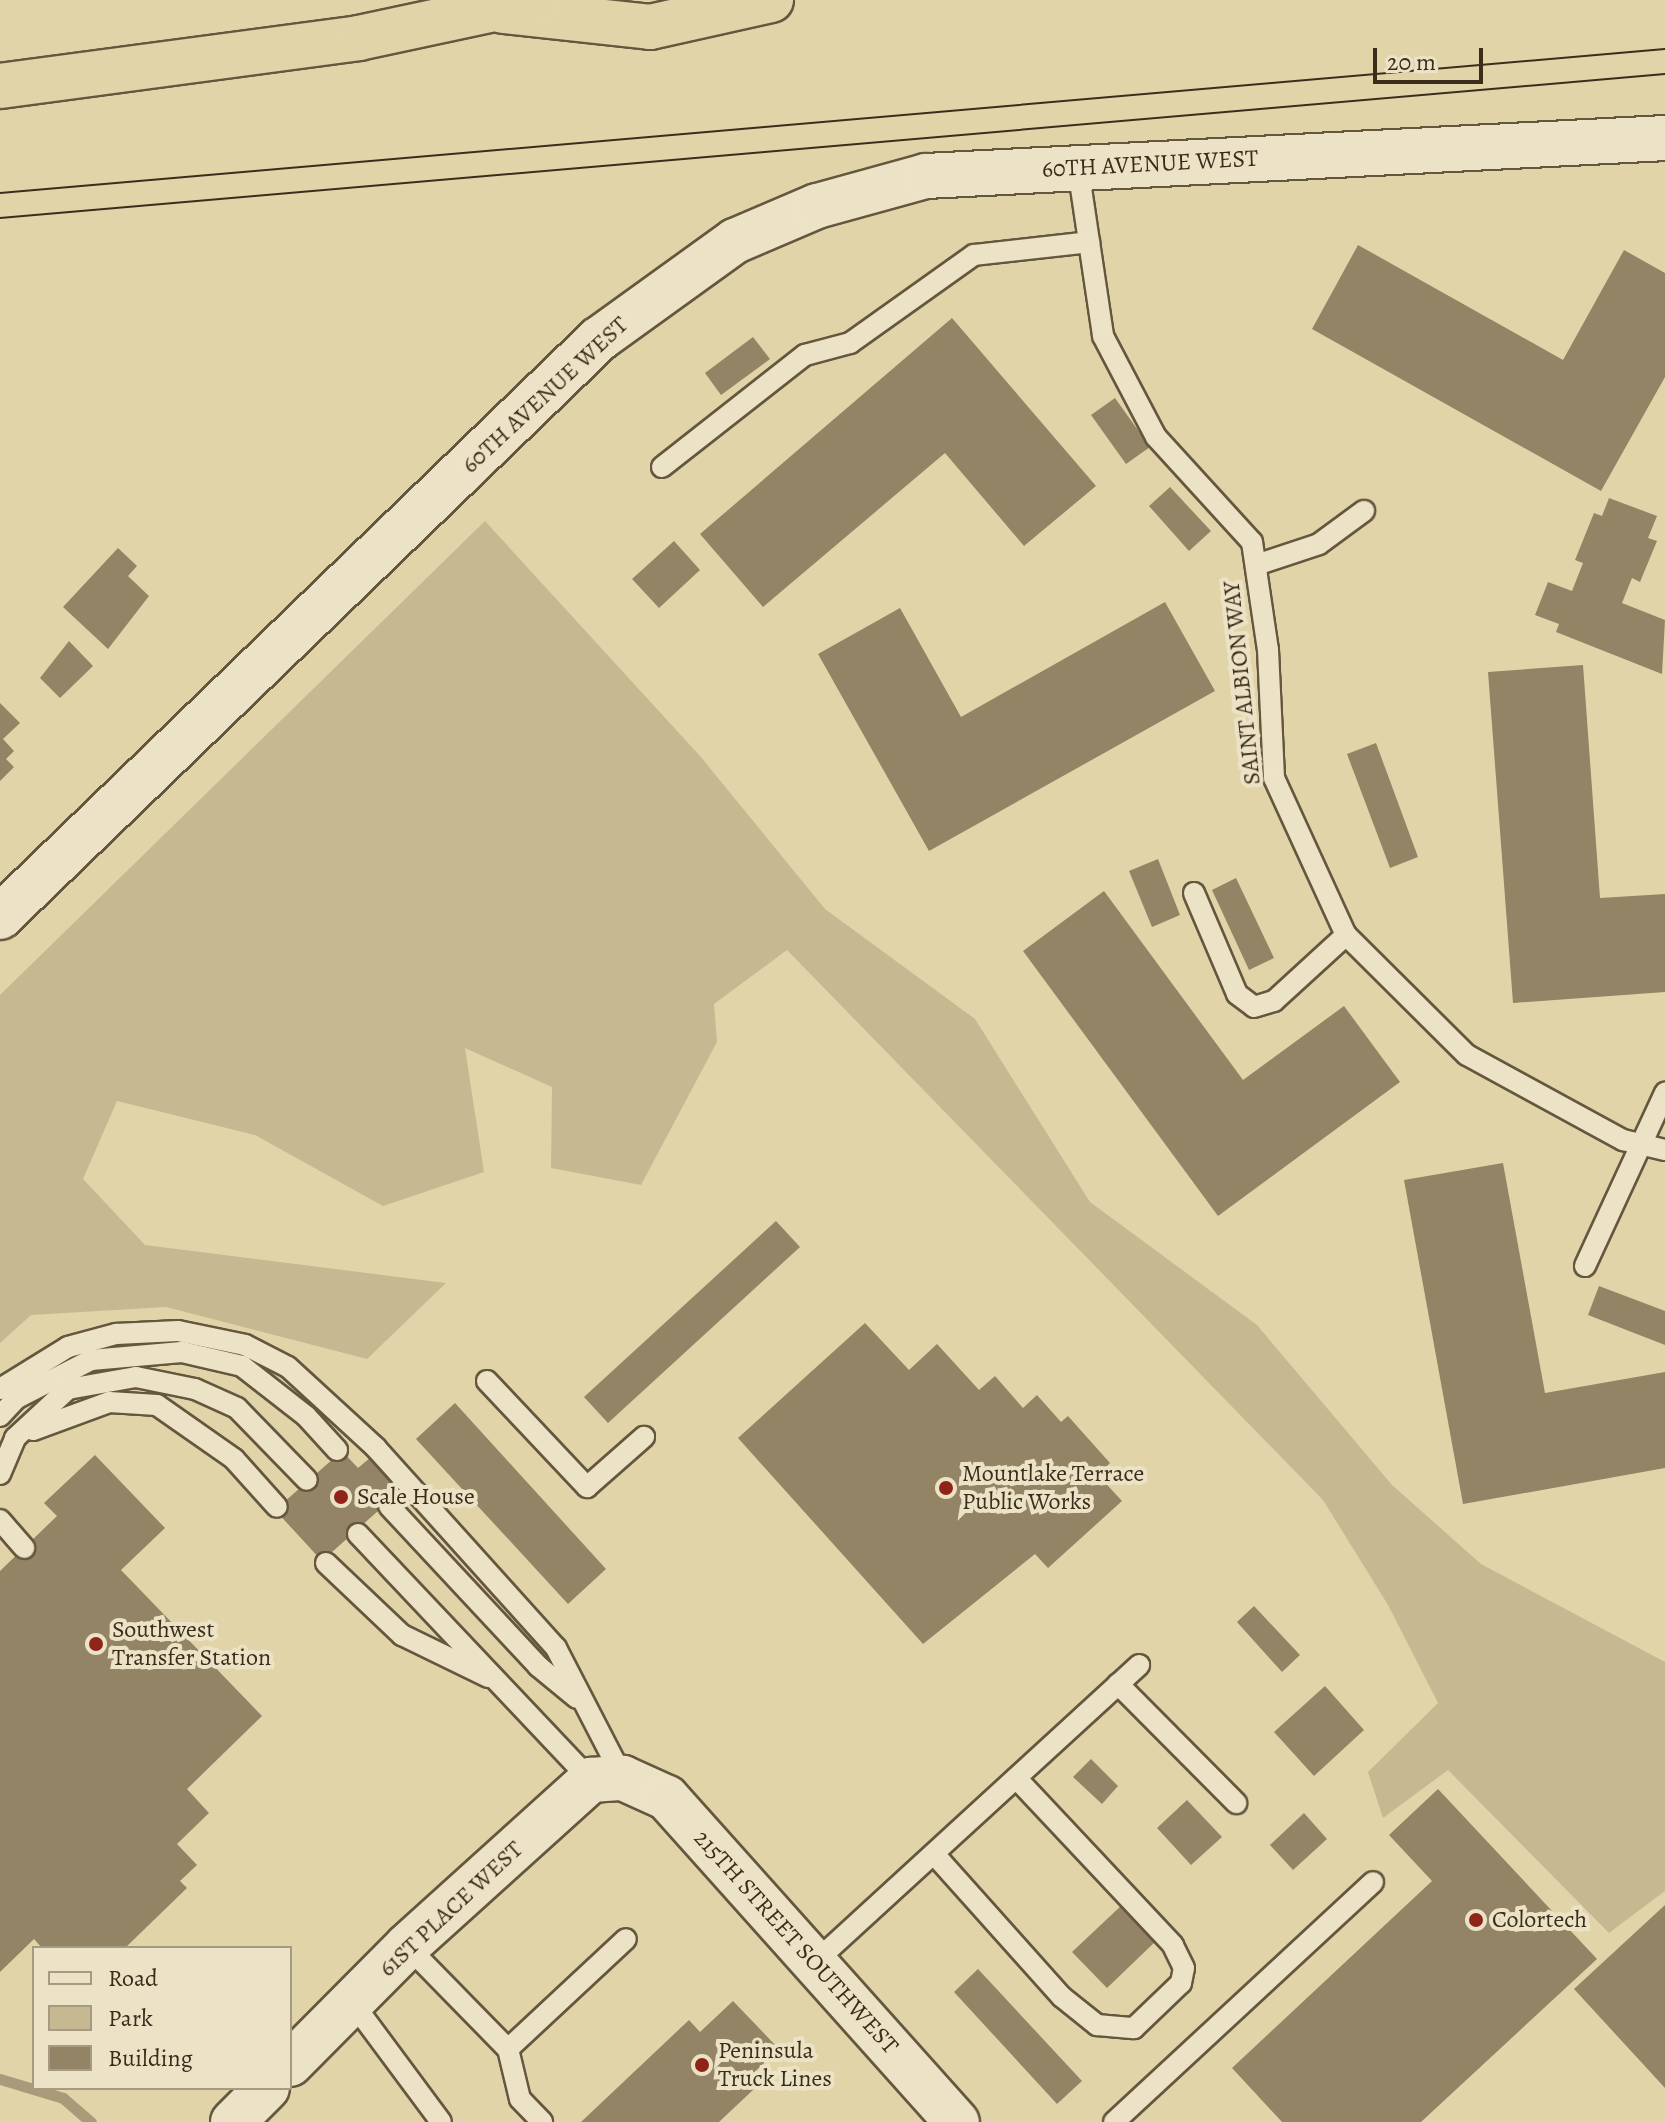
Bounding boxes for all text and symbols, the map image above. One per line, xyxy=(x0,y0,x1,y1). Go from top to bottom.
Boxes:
scale bar xyxy=(1377,32,1487,82)
text: 20 m xyxy=(1387,46,1436,78)
street label: 60TH AVENUE WEST xyxy=(1041,144,1259,184)
street label: 60TH AVENUE WEST xyxy=(456,311,634,479)
street label: SAINT ALBION WAY xyxy=(1217,580,1267,786)
place label: Mountlake Terrace Public Works xyxy=(962,1460,1144,1516)
marker: Mountlake Terrace Public Works xyxy=(937,1479,955,1497)
place label: Scale House xyxy=(357,1483,475,1511)
marker: Scale House xyxy=(332,1488,350,1506)
place label: Southwest Transfer Station xyxy=(112,1616,271,1672)
marker: Southwest Transfer Station xyxy=(87,1635,105,1653)
street label: 215TH STREET SOUTHWEST xyxy=(688,1824,904,2060)
street label: 61ST PLACE WEST xyxy=(373,1835,529,1983)
place label: Colortech xyxy=(1492,1906,1587,1934)
marker: Colortech xyxy=(1467,1911,1485,1929)
legend xyxy=(32,1946,292,2090)
text: Road xyxy=(108,1962,158,1994)
text: Park xyxy=(108,2002,153,2034)
place label: Peninsula Truck Lines xyxy=(718,2037,832,2093)
text: Building xyxy=(108,2042,193,2074)
marker: Peninsula Truck Lines xyxy=(693,2056,711,2074)

